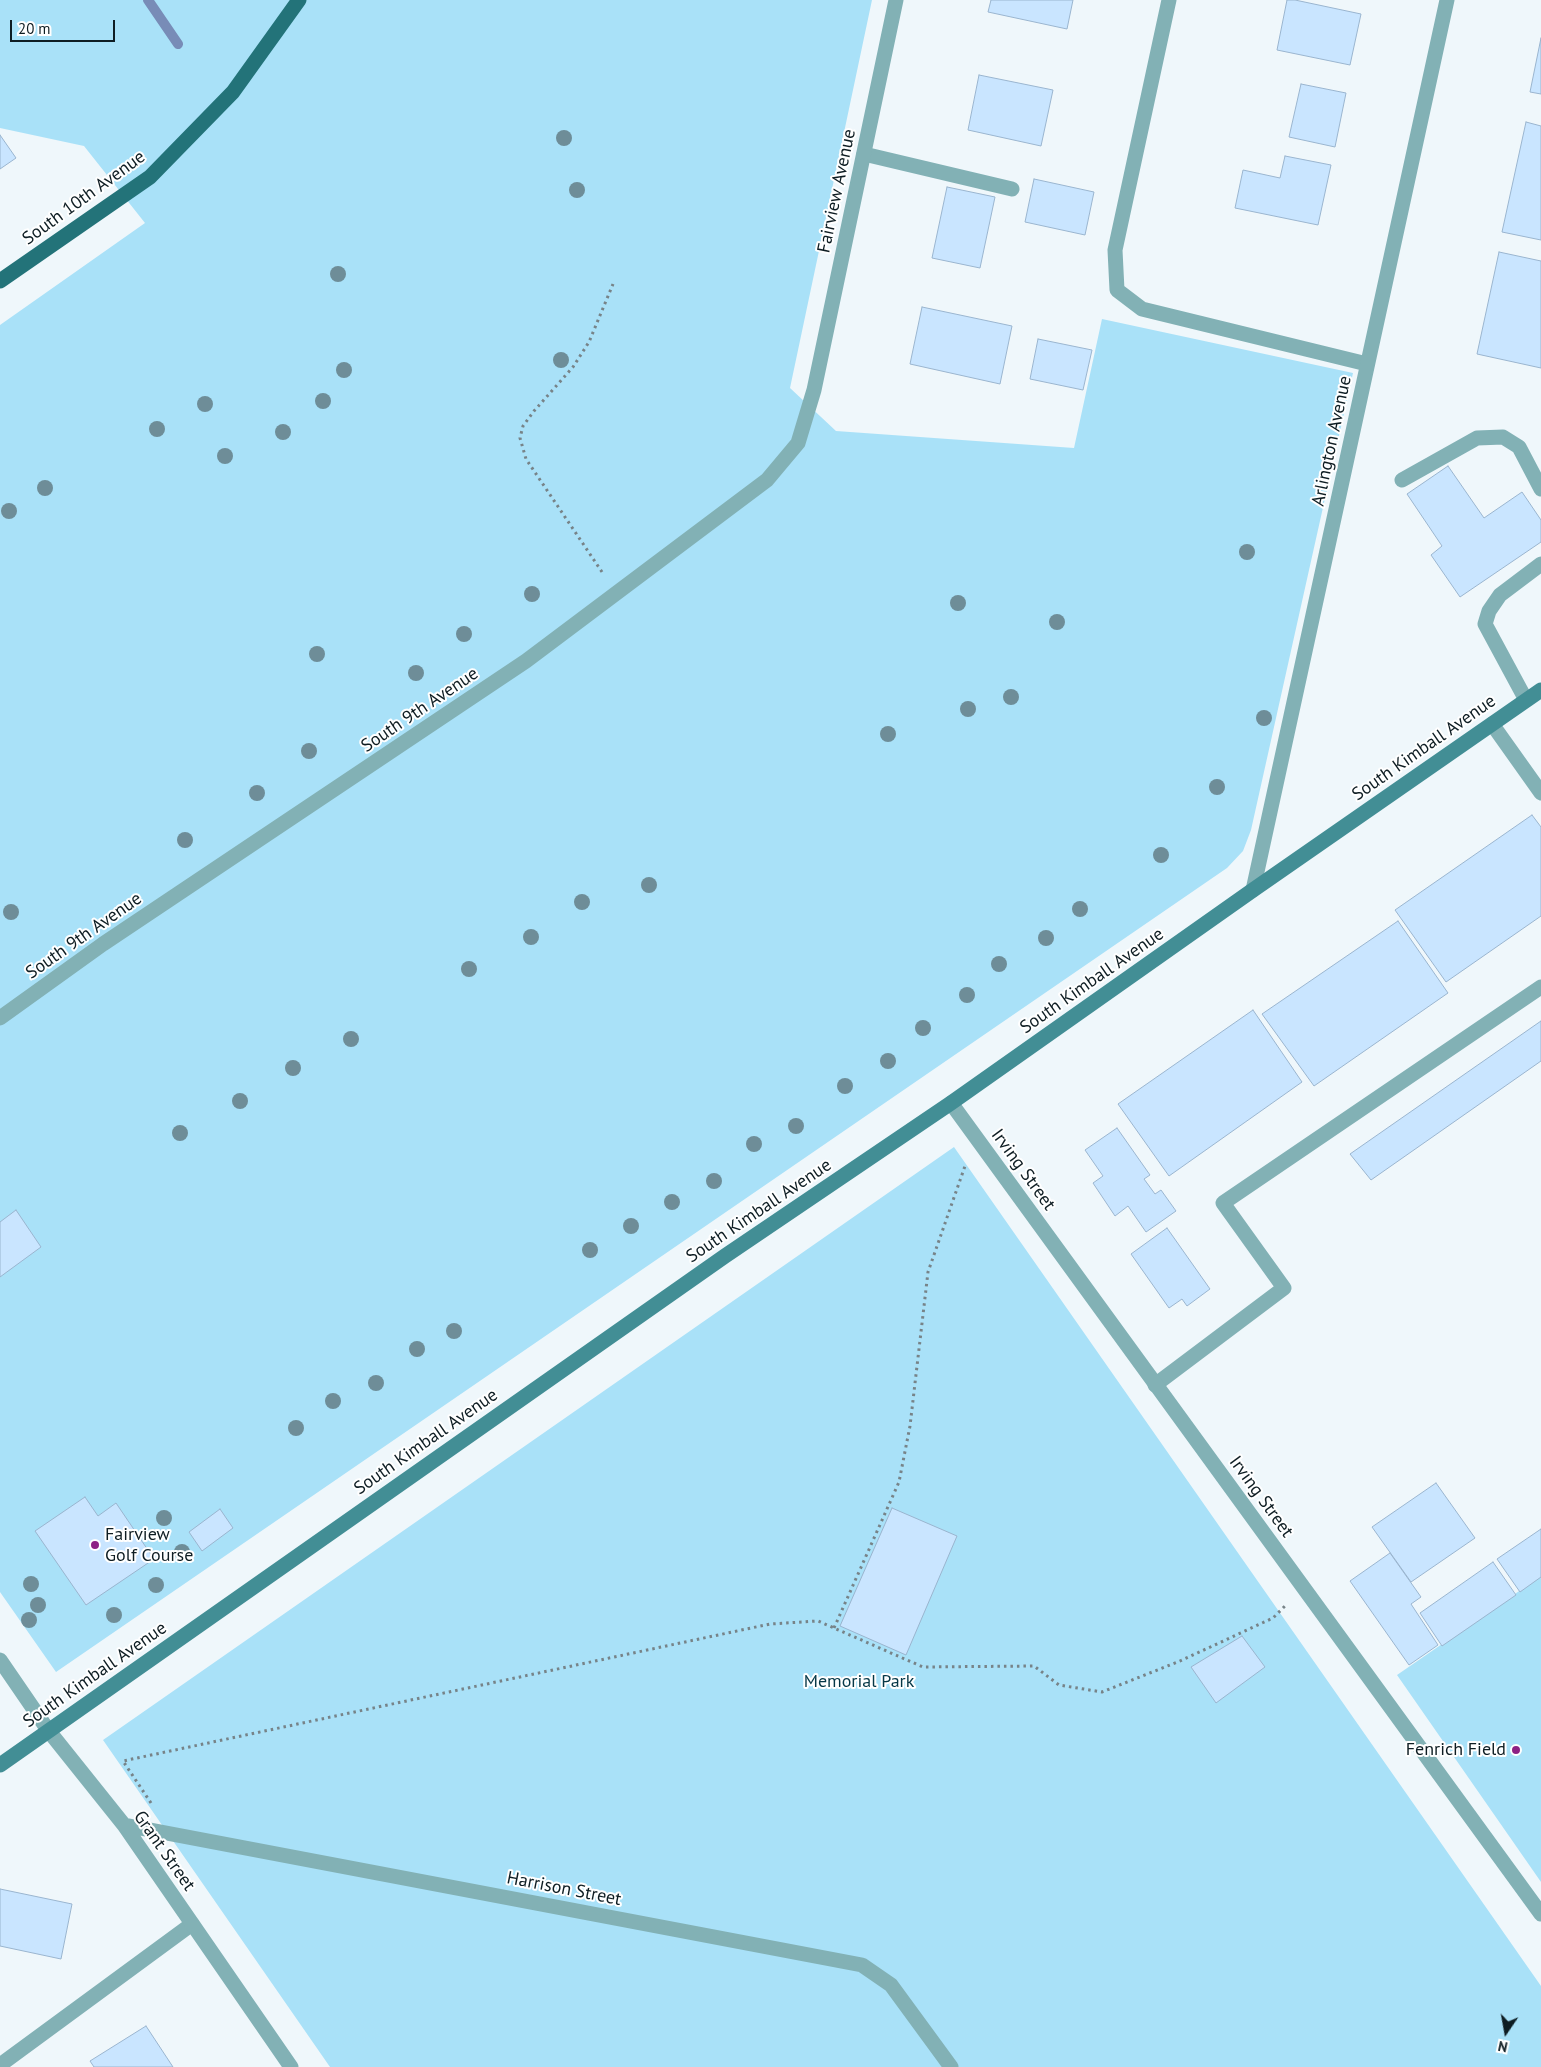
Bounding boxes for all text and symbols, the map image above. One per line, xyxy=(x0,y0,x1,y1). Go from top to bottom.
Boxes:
scale bar xyxy=(12,10,118,42)
text: 20 m xyxy=(18,19,51,38)
street label: Fairview Avenue xyxy=(813,127,861,255)
street label: South 10th Avenue xyxy=(18,146,150,250)
street label: Arlington Avenue xyxy=(1308,374,1356,508)
street label: South 9th Avenue xyxy=(357,663,483,757)
street label: South Kimball Avenue xyxy=(1348,690,1500,806)
street label: South 9th Avenue xyxy=(22,888,146,984)
street label: South Kimball Avenue xyxy=(1016,923,1168,1039)
street label: Irving Street xyxy=(986,1125,1060,1215)
street label: South Kimball Avenue xyxy=(682,1154,836,1268)
street label: South Kimball Avenue xyxy=(350,1384,502,1500)
street label: Irving Street xyxy=(1224,1452,1298,1542)
place label: Fairview Golf Course xyxy=(105,1524,193,1566)
marker: Fairview Golf Course xyxy=(89,1539,101,1551)
street label: South Kimball Avenue xyxy=(19,1617,171,1733)
park label: Memorial Park xyxy=(804,1671,914,1693)
place label: Fenrich Field xyxy=(1406,1739,1506,1761)
marker: Fenrich Field xyxy=(1510,1744,1522,1756)
street label: Grant Street xyxy=(129,1807,199,1895)
street label: Harrison Street xyxy=(505,1867,623,1911)
north arrow xyxy=(1481,2007,1531,2057)
text: N xyxy=(1497,2037,1509,2056)

